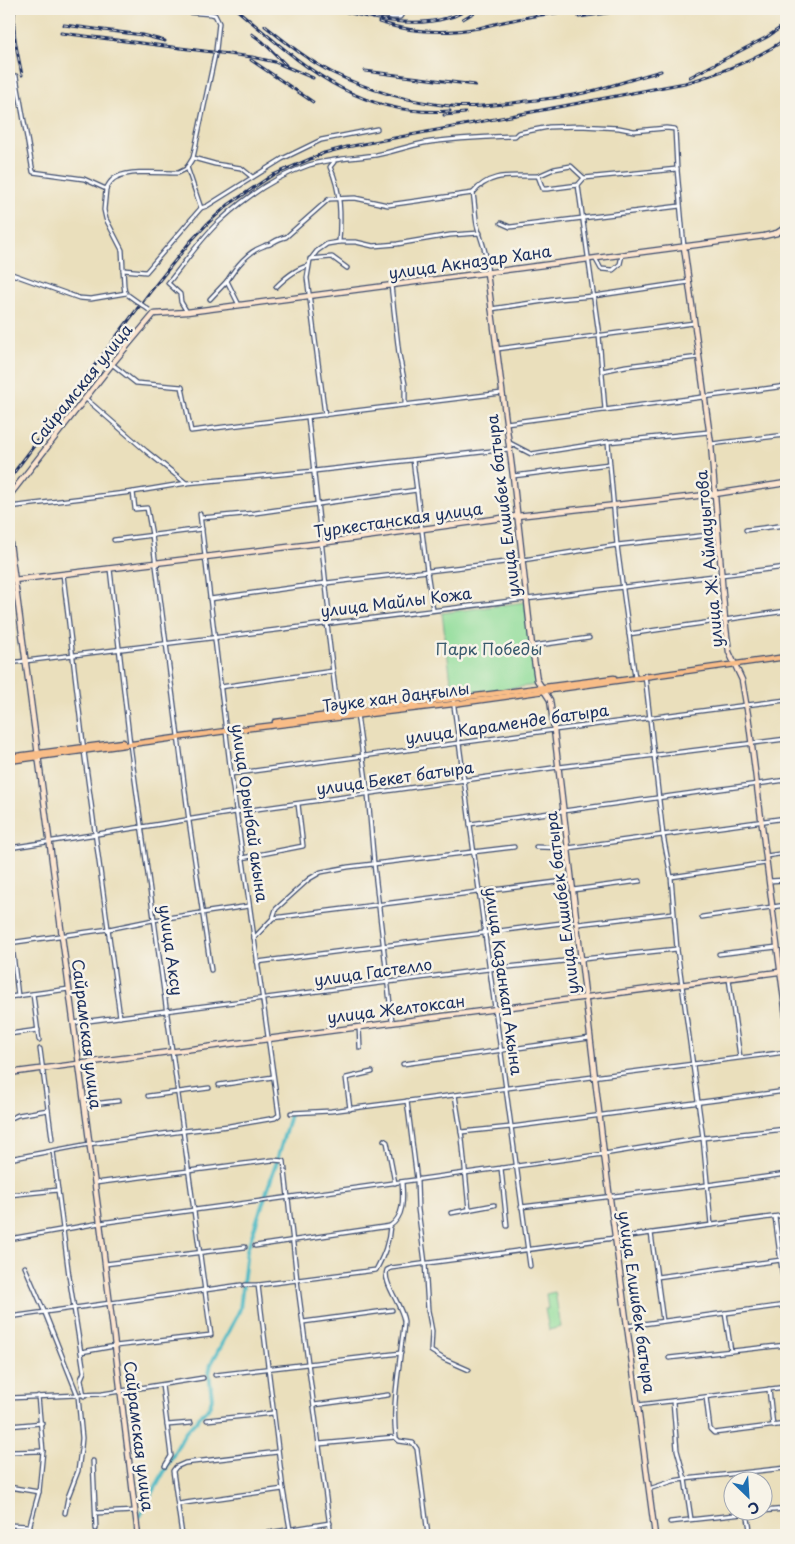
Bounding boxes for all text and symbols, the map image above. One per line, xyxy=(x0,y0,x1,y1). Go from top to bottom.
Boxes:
street label: улица Акназар Хана xyxy=(387,238,553,284)
street label: Сайрамская улица xyxy=(23,318,137,451)
street label: улица Елшибек батыра xyxy=(479,413,525,599)
street label: улица Ж. Аймауытова xyxy=(688,469,728,649)
street label: Туркестанская улица xyxy=(312,495,484,543)
street label: улица Майлы Кожа xyxy=(319,580,473,622)
park label: Парк Победы xyxy=(436,636,542,660)
street label: Тәуке хан даңғылы xyxy=(321,675,471,717)
street label: улица Караменде батыра xyxy=(404,697,610,749)
street label: улица Орынбай акына xyxy=(227,722,275,904)
street label: улица Бекет батыра xyxy=(315,754,475,800)
street label: улица Елшибек батыра xyxy=(538,810,584,996)
street label: улица Казанкап Акына xyxy=(480,885,530,1077)
street label: улица Аксу xyxy=(154,903,190,997)
street label: улица Гастелло xyxy=(312,951,434,991)
street label: Сайрамская улица xyxy=(67,957,109,1110)
street label: улица Желтоксан xyxy=(326,988,466,1028)
street label: улица Елшибек батыра xyxy=(613,1209,663,1395)
street label: Сайрамская улица xyxy=(119,1359,161,1512)
north arrow xyxy=(722,1472,772,1522)
text: С xyxy=(744,1496,763,1520)

